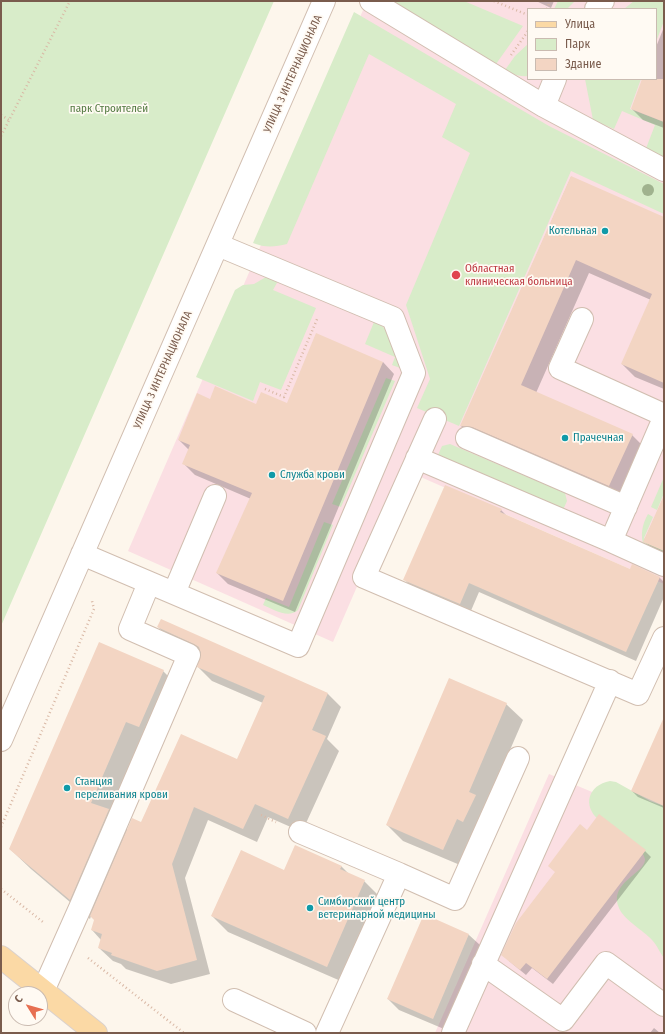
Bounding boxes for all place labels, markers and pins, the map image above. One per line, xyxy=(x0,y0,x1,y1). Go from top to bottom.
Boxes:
place label: Котельная xyxy=(549,224,597,238)
marker: Котельная xyxy=(600,226,610,236)
place label: Областная клиническая больница xyxy=(465,262,573,288)
marker: Областная клиническая больница xyxy=(450,269,462,281)
place label: Прачечная xyxy=(573,431,624,445)
marker: Прачечная xyxy=(560,433,570,443)
place label: Служба крови xyxy=(280,468,345,482)
marker: Служба крови xyxy=(267,470,277,480)
place label: Станция переливания крови xyxy=(75,775,168,801)
marker: Станция переливания крови xyxy=(62,783,72,793)
place label: Симбирский центр ветеринарной медицины xyxy=(318,895,436,921)
marker: Симбирский центр ветеринарной медицины xyxy=(305,903,315,913)

